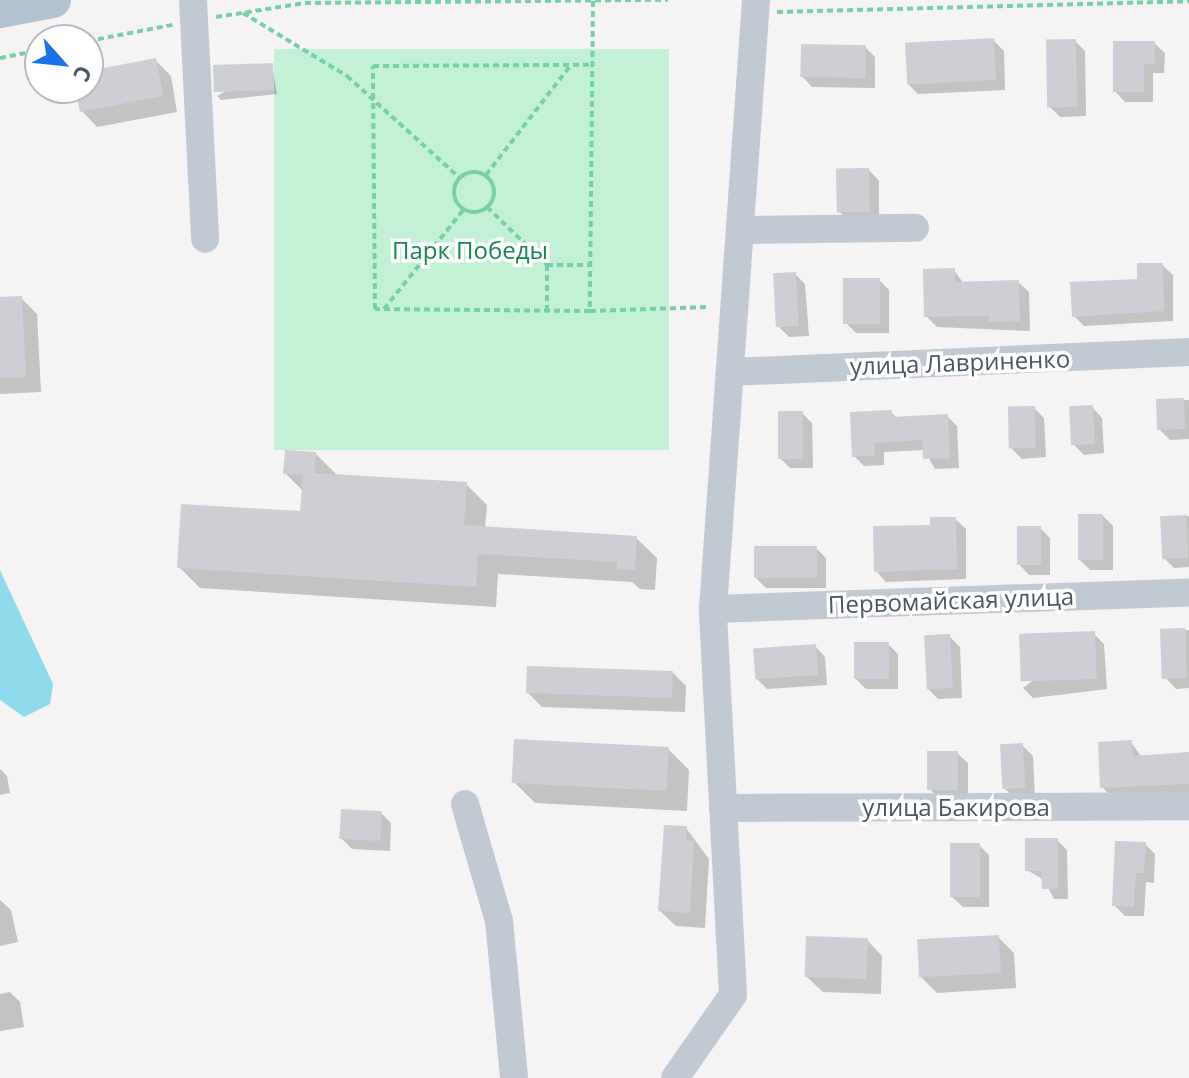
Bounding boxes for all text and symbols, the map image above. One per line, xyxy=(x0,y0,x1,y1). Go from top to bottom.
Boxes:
north arrow xyxy=(24,24,104,104)
text: С xyxy=(67,61,100,87)
park label: Парк Победы xyxy=(392,236,548,264)
street label: улица Лавриненко xyxy=(849,344,1071,380)
street label: Первомайская улица xyxy=(827,581,1075,619)
street label: улица Бакирова xyxy=(862,793,1050,821)

